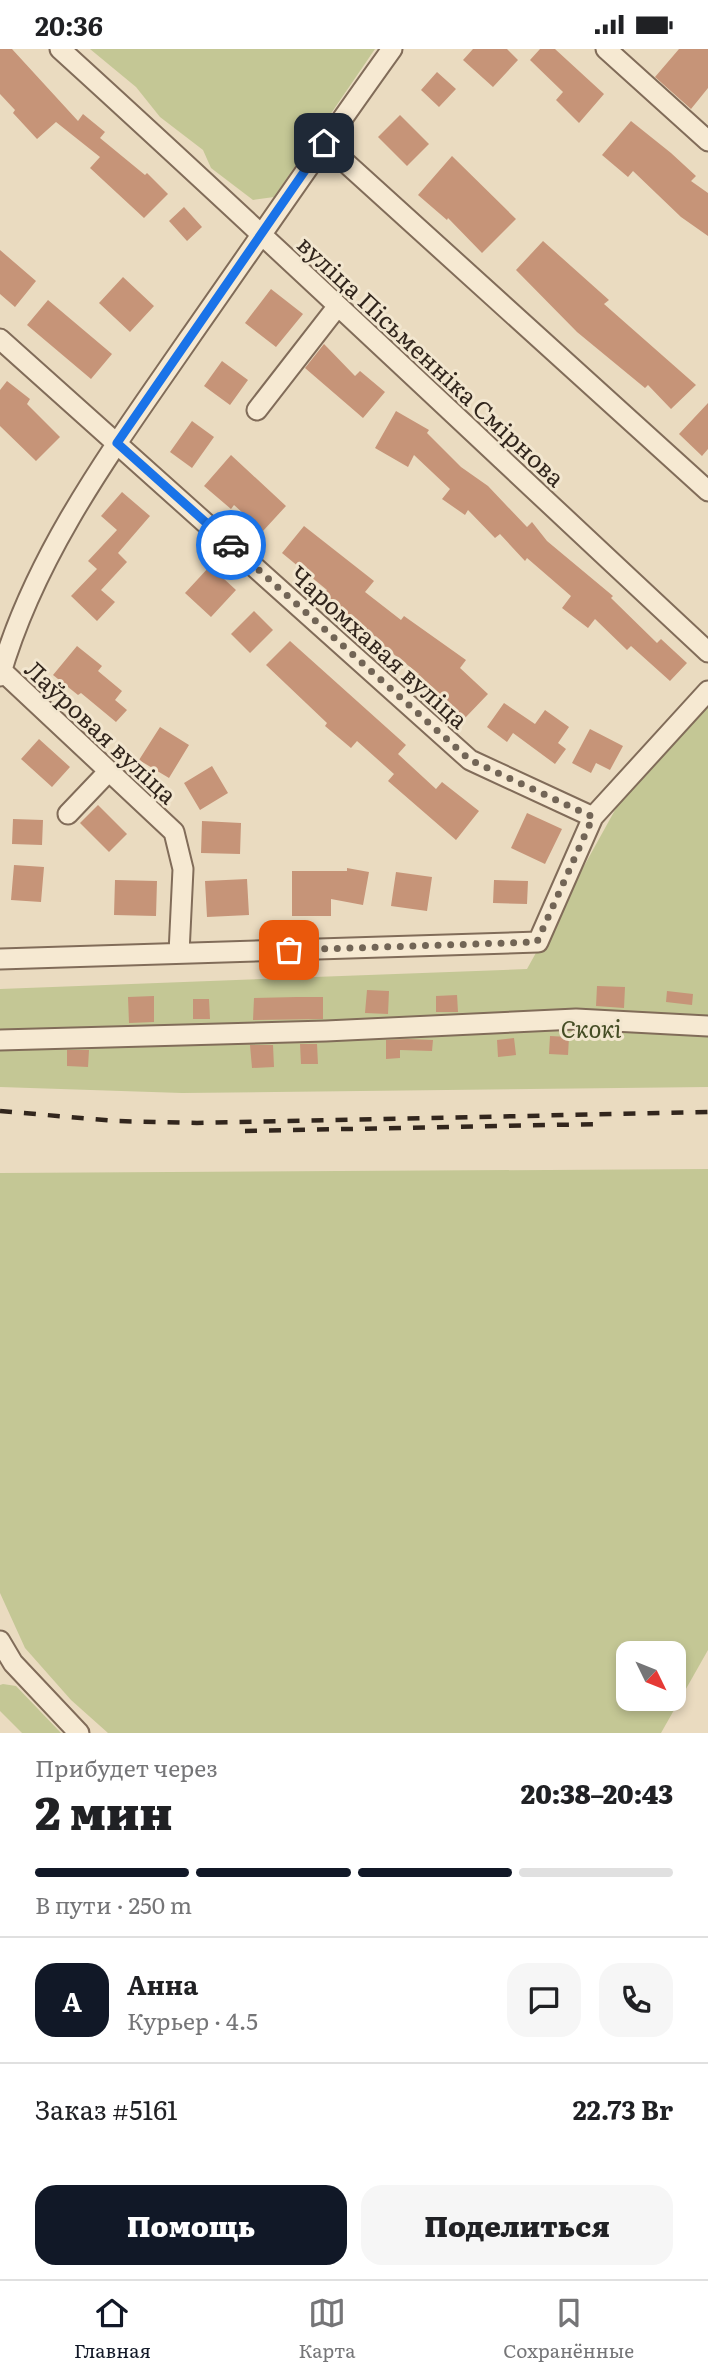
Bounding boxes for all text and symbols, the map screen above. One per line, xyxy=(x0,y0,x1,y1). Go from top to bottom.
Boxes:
text: 20:36 xyxy=(35,5,103,44)
pin xyxy=(294,113,354,173)
icon: home xyxy=(305,124,343,162)
street label: вуліца Пісьменніка Смірнова xyxy=(290,226,574,494)
courier xyxy=(196,510,266,580)
icon: car xyxy=(212,526,250,564)
street label: Чаромхавая вуліца xyxy=(283,556,477,736)
street label: Лаўровая вуліца xyxy=(18,651,186,811)
pin xyxy=(259,920,319,980)
icon: bag xyxy=(270,931,308,969)
park label: Скокі xyxy=(561,1010,621,1045)
north arrow xyxy=(616,1641,686,1711)
map controls xyxy=(616,1641,686,1711)
text: Прибудет через xyxy=(35,1750,218,1784)
text: 20:38–20:43 xyxy=(521,1773,673,1812)
text: 2 мин xyxy=(35,1776,173,1844)
text: В пути · 250 m xyxy=(35,1887,192,1921)
button: chat xyxy=(507,1963,581,2037)
button: phone xyxy=(599,1963,673,2037)
text: Анна xyxy=(127,1964,198,2003)
text: А xyxy=(62,1981,82,2020)
text: Курьер · 4.5 xyxy=(127,2003,258,2037)
text: Заказ #5161 xyxy=(35,2089,178,2128)
text: 22.73 Br xyxy=(573,2089,673,2128)
button: Помощь xyxy=(35,2185,347,2265)
button: Поделиться xyxy=(361,2185,673,2265)
tab: Главная xyxy=(74,2294,151,2364)
tab: Карта xyxy=(299,2294,356,2364)
tab: Сохранённые xyxy=(503,2294,634,2364)

